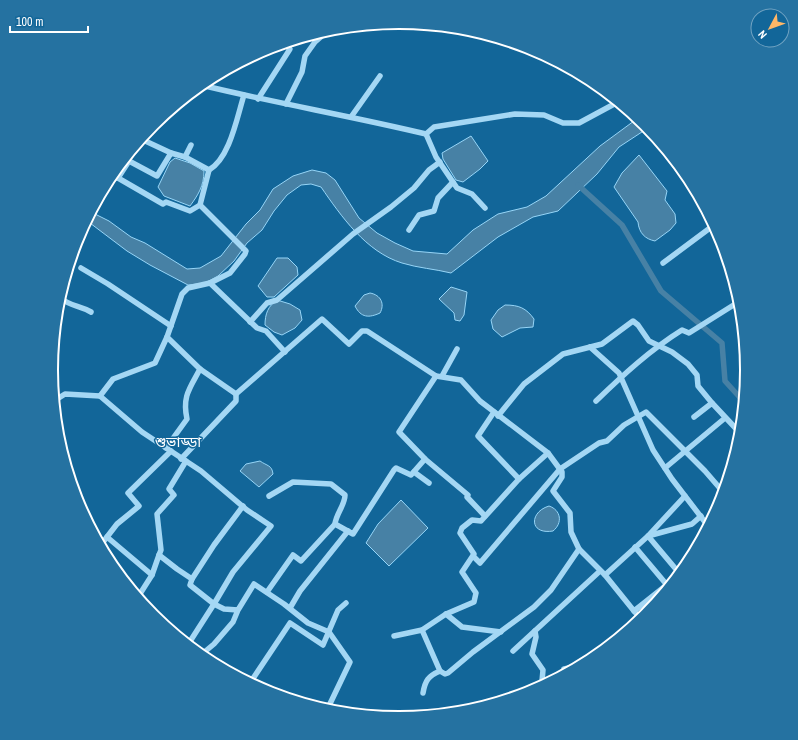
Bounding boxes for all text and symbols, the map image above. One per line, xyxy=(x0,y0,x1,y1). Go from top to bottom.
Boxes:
scale bar xyxy=(10,8,88,34)
north arrow xyxy=(750,8,790,48)
text: 100 m xyxy=(16,14,43,30)
text: N xyxy=(755,28,770,42)
district label: শুভাড্ডা xyxy=(155,431,202,452)

